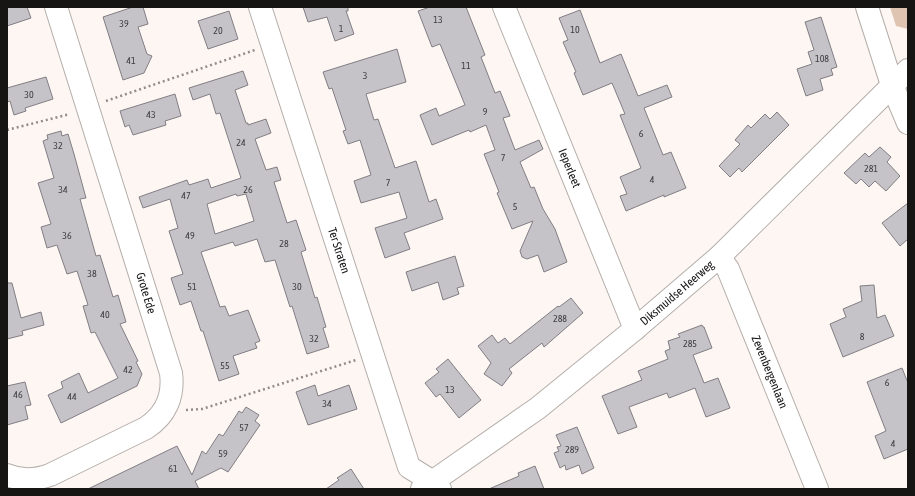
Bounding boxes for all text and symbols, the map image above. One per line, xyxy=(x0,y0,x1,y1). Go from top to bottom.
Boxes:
house number: 13 xyxy=(433,14,443,25)
house number: 39 xyxy=(119,18,129,29)
house number: 1 xyxy=(339,23,344,34)
house number: 10 xyxy=(570,24,580,35)
house number: 20 xyxy=(213,25,223,36)
house number: 108 xyxy=(815,53,829,64)
house number: 41 xyxy=(126,55,136,66)
house number: 11 xyxy=(461,60,471,71)
house number: 3 xyxy=(363,70,368,81)
house number: 30 xyxy=(24,89,34,100)
house number: 9 xyxy=(483,106,488,117)
house number: 43 xyxy=(146,109,156,120)
house number: 6 xyxy=(639,128,644,139)
house number: 24 xyxy=(236,137,246,148)
house number: 32 xyxy=(53,140,63,151)
street label: Ieperleet xyxy=(555,147,584,190)
house number: 7 xyxy=(501,152,506,163)
house number: 281 xyxy=(864,163,878,174)
house number: 4 xyxy=(650,174,655,185)
house number: 7 xyxy=(386,177,391,188)
house number: 34 xyxy=(58,184,68,195)
house number: 26 xyxy=(243,184,253,195)
house number: 47 xyxy=(181,190,191,201)
house number: 5 xyxy=(513,201,518,212)
street label: Ter Straten xyxy=(325,226,353,275)
house number: 36 xyxy=(62,230,72,241)
house number: 49 xyxy=(185,230,195,241)
house number: 28 xyxy=(279,238,289,249)
street label: Diksmuidse Heerweg xyxy=(637,257,717,328)
house number: 38 xyxy=(87,268,97,279)
street label: Grote Ede xyxy=(133,271,159,315)
house number: 51 xyxy=(187,281,197,292)
house number: 30 xyxy=(292,281,302,292)
house number: 40 xyxy=(100,309,110,320)
house number: 288 xyxy=(553,313,567,324)
house number: 8 xyxy=(860,331,865,342)
house number: 32 xyxy=(309,333,319,344)
street label: Zevenbergenlaan xyxy=(749,333,791,410)
house number: 285 xyxy=(683,338,697,349)
house number: 55 xyxy=(220,360,230,371)
house number: 42 xyxy=(123,364,133,375)
house number: 6 xyxy=(885,377,890,388)
house number: 13 xyxy=(445,384,455,395)
house number: 46 xyxy=(13,389,23,400)
house number: 44 xyxy=(67,391,77,402)
house number: 34 xyxy=(322,398,332,409)
house number: 57 xyxy=(239,422,249,433)
house number: 4 xyxy=(891,438,896,449)
house number: 289 xyxy=(565,444,579,455)
house number: 59 xyxy=(218,448,228,459)
house number: 61 xyxy=(168,463,178,474)

